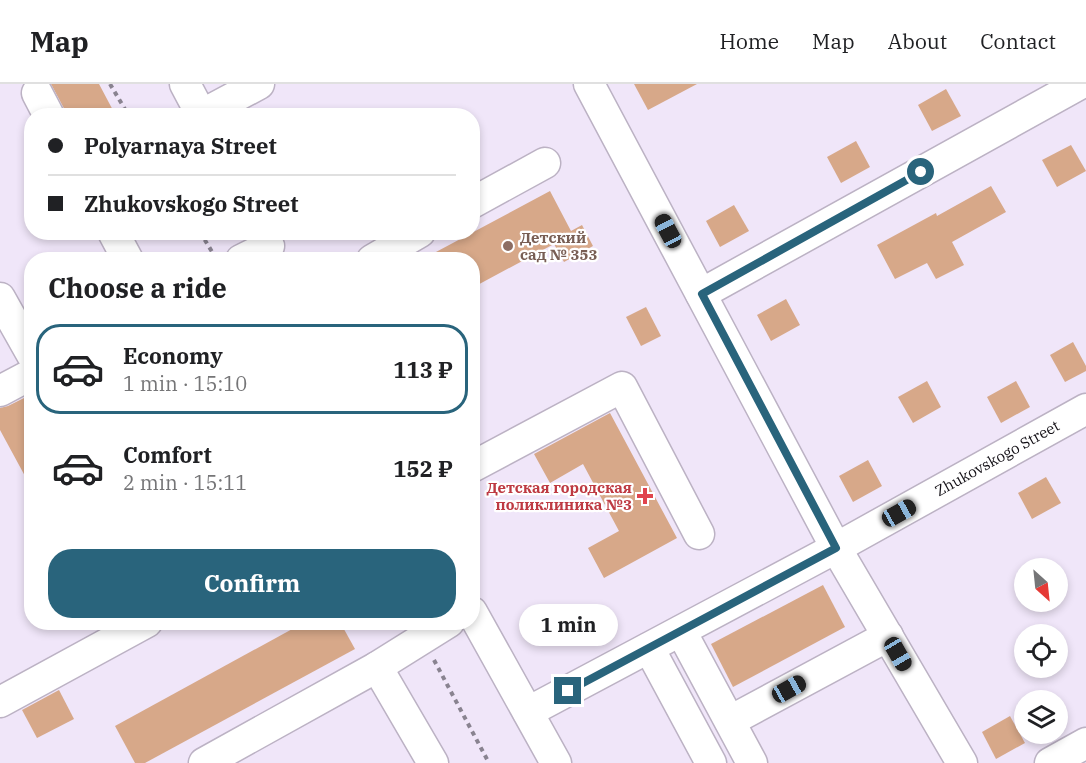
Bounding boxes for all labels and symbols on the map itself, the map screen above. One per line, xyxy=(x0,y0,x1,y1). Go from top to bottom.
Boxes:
route start xyxy=(907,158,934,185)
car xyxy=(652,211,684,251)
place label: Детский сад № 353 xyxy=(520,228,598,264)
marker: Детский сад № 353 xyxy=(501,239,515,253)
street label: Zhukovskogo Street xyxy=(931,416,1063,500)
place label: Детская городская поликлиника №3 xyxy=(486,478,632,514)
marker: Детская городская поликлиника №3 xyxy=(636,487,654,505)
car xyxy=(879,496,919,530)
north arrow xyxy=(1014,558,1068,612)
callout: 1 min xyxy=(518,604,618,646)
car xyxy=(881,634,915,674)
car xyxy=(769,672,809,706)
route end xyxy=(554,677,581,704)

